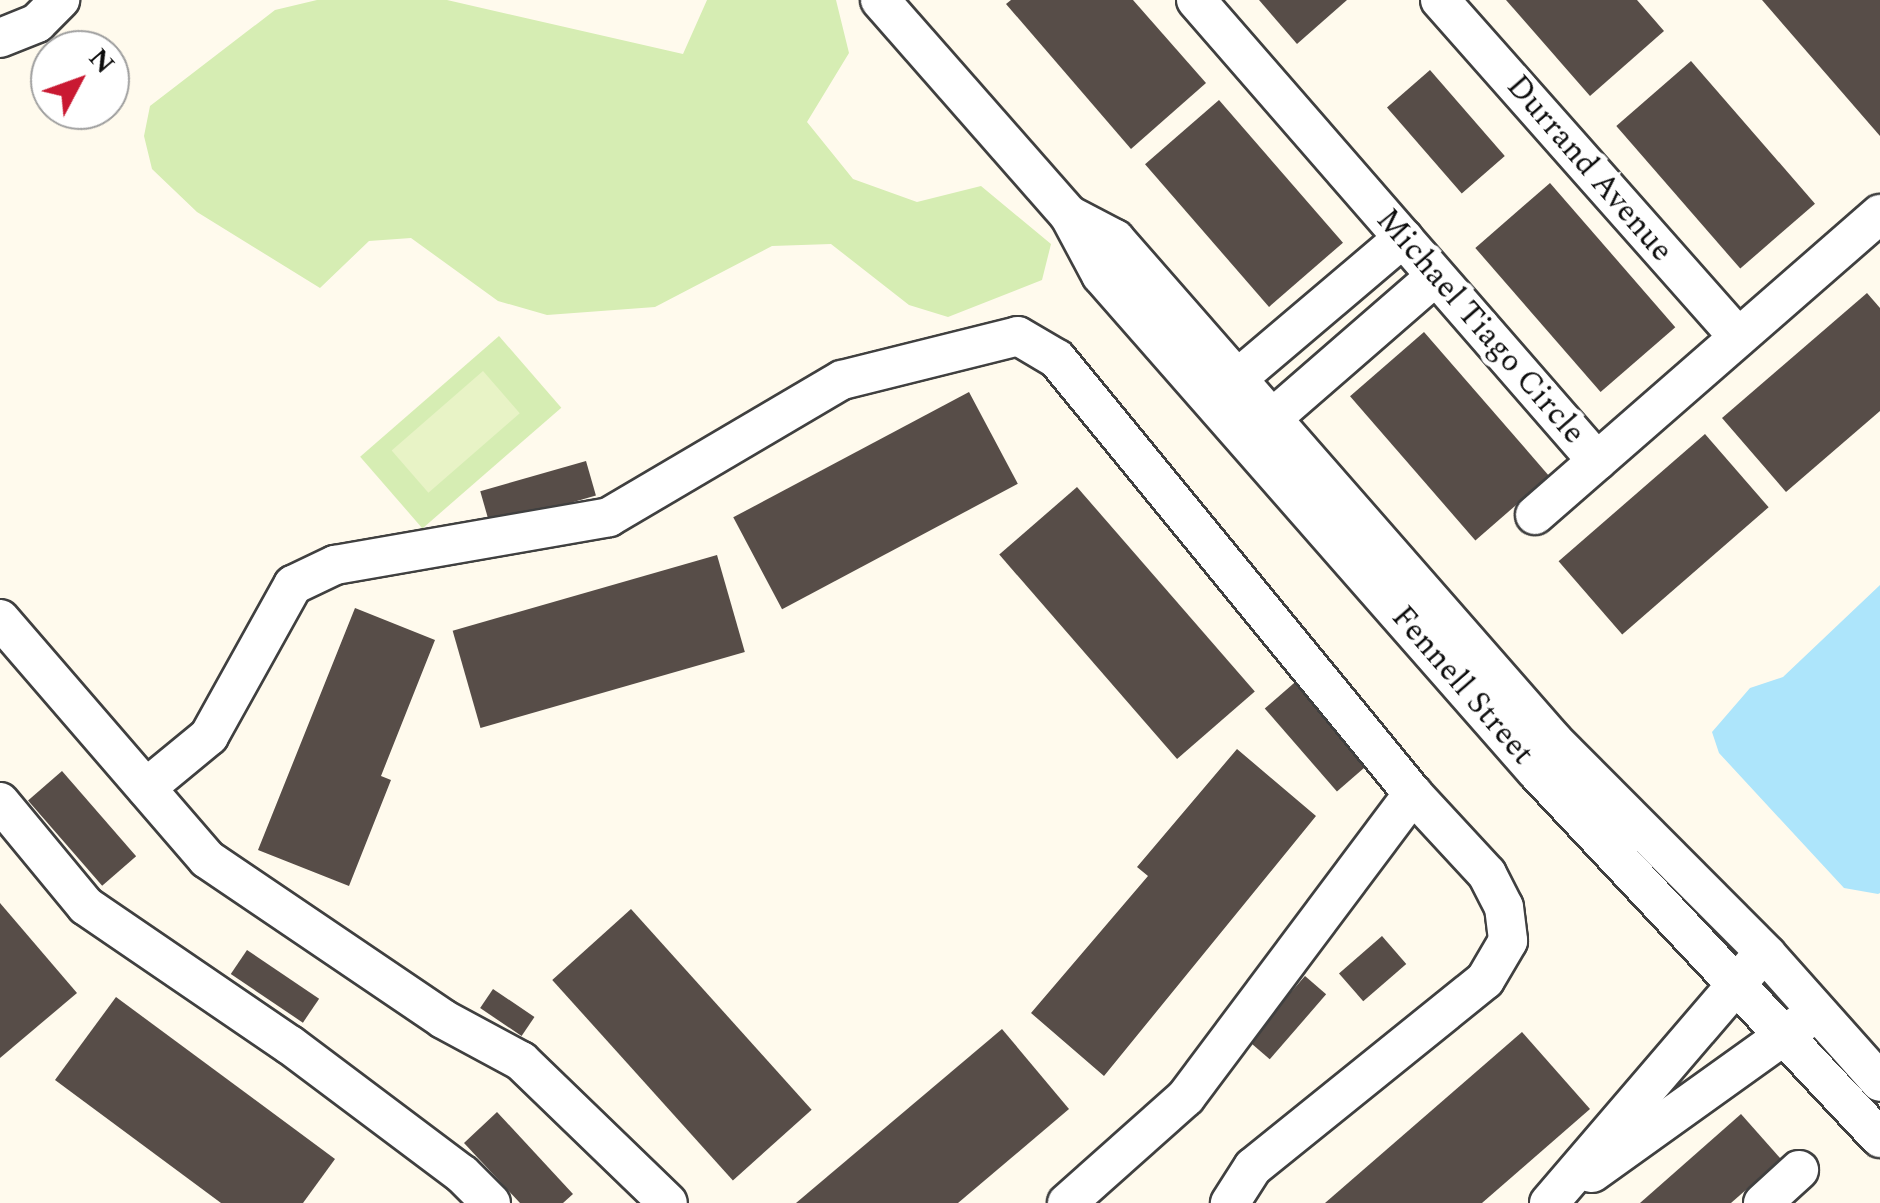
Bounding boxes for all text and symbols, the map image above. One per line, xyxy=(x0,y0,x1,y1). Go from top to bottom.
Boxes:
north arrow xyxy=(30,30,130,130)
text: N xyxy=(78,39,125,84)
street label: Durrand Avenue xyxy=(1498,68,1680,270)
street label: Michael Tiago Circle xyxy=(1368,202,1592,452)
street label: Fennell Street xyxy=(1383,599,1541,773)

